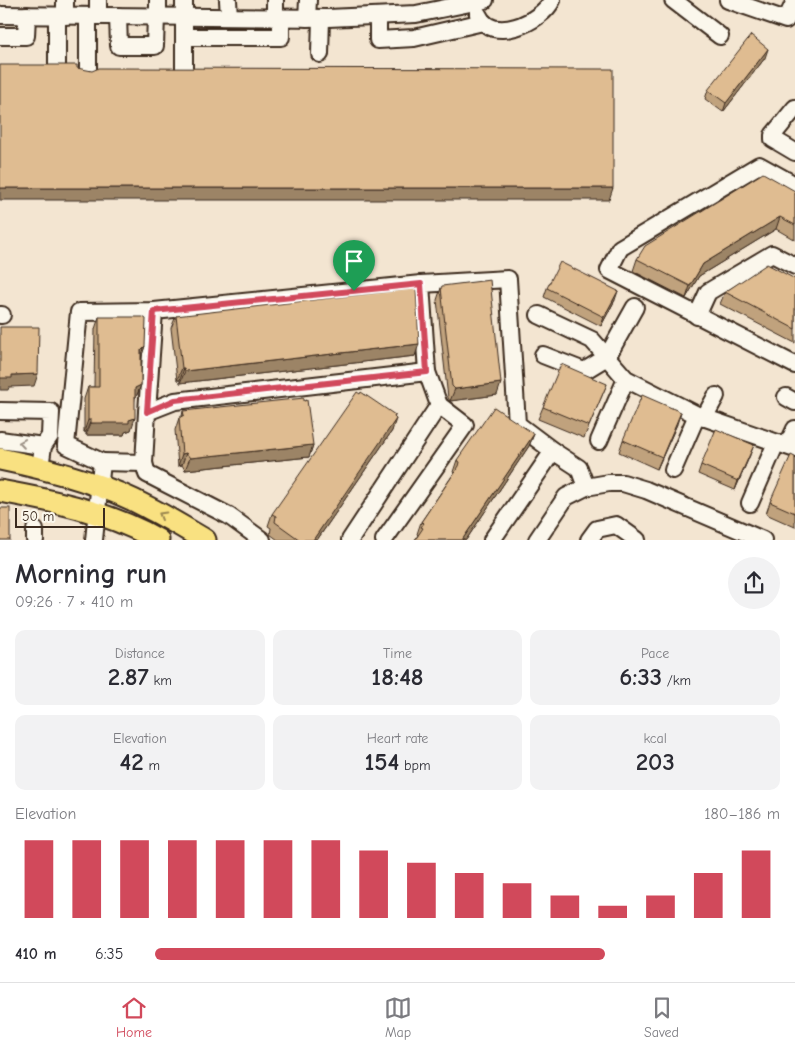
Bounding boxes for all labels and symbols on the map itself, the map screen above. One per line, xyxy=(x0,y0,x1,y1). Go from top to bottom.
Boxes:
pin xyxy=(333,240,375,291)
one-way arrow xyxy=(17,438,25,449)
scale bar xyxy=(15,504,105,528)
one-way arrow xyxy=(159,512,168,522)

